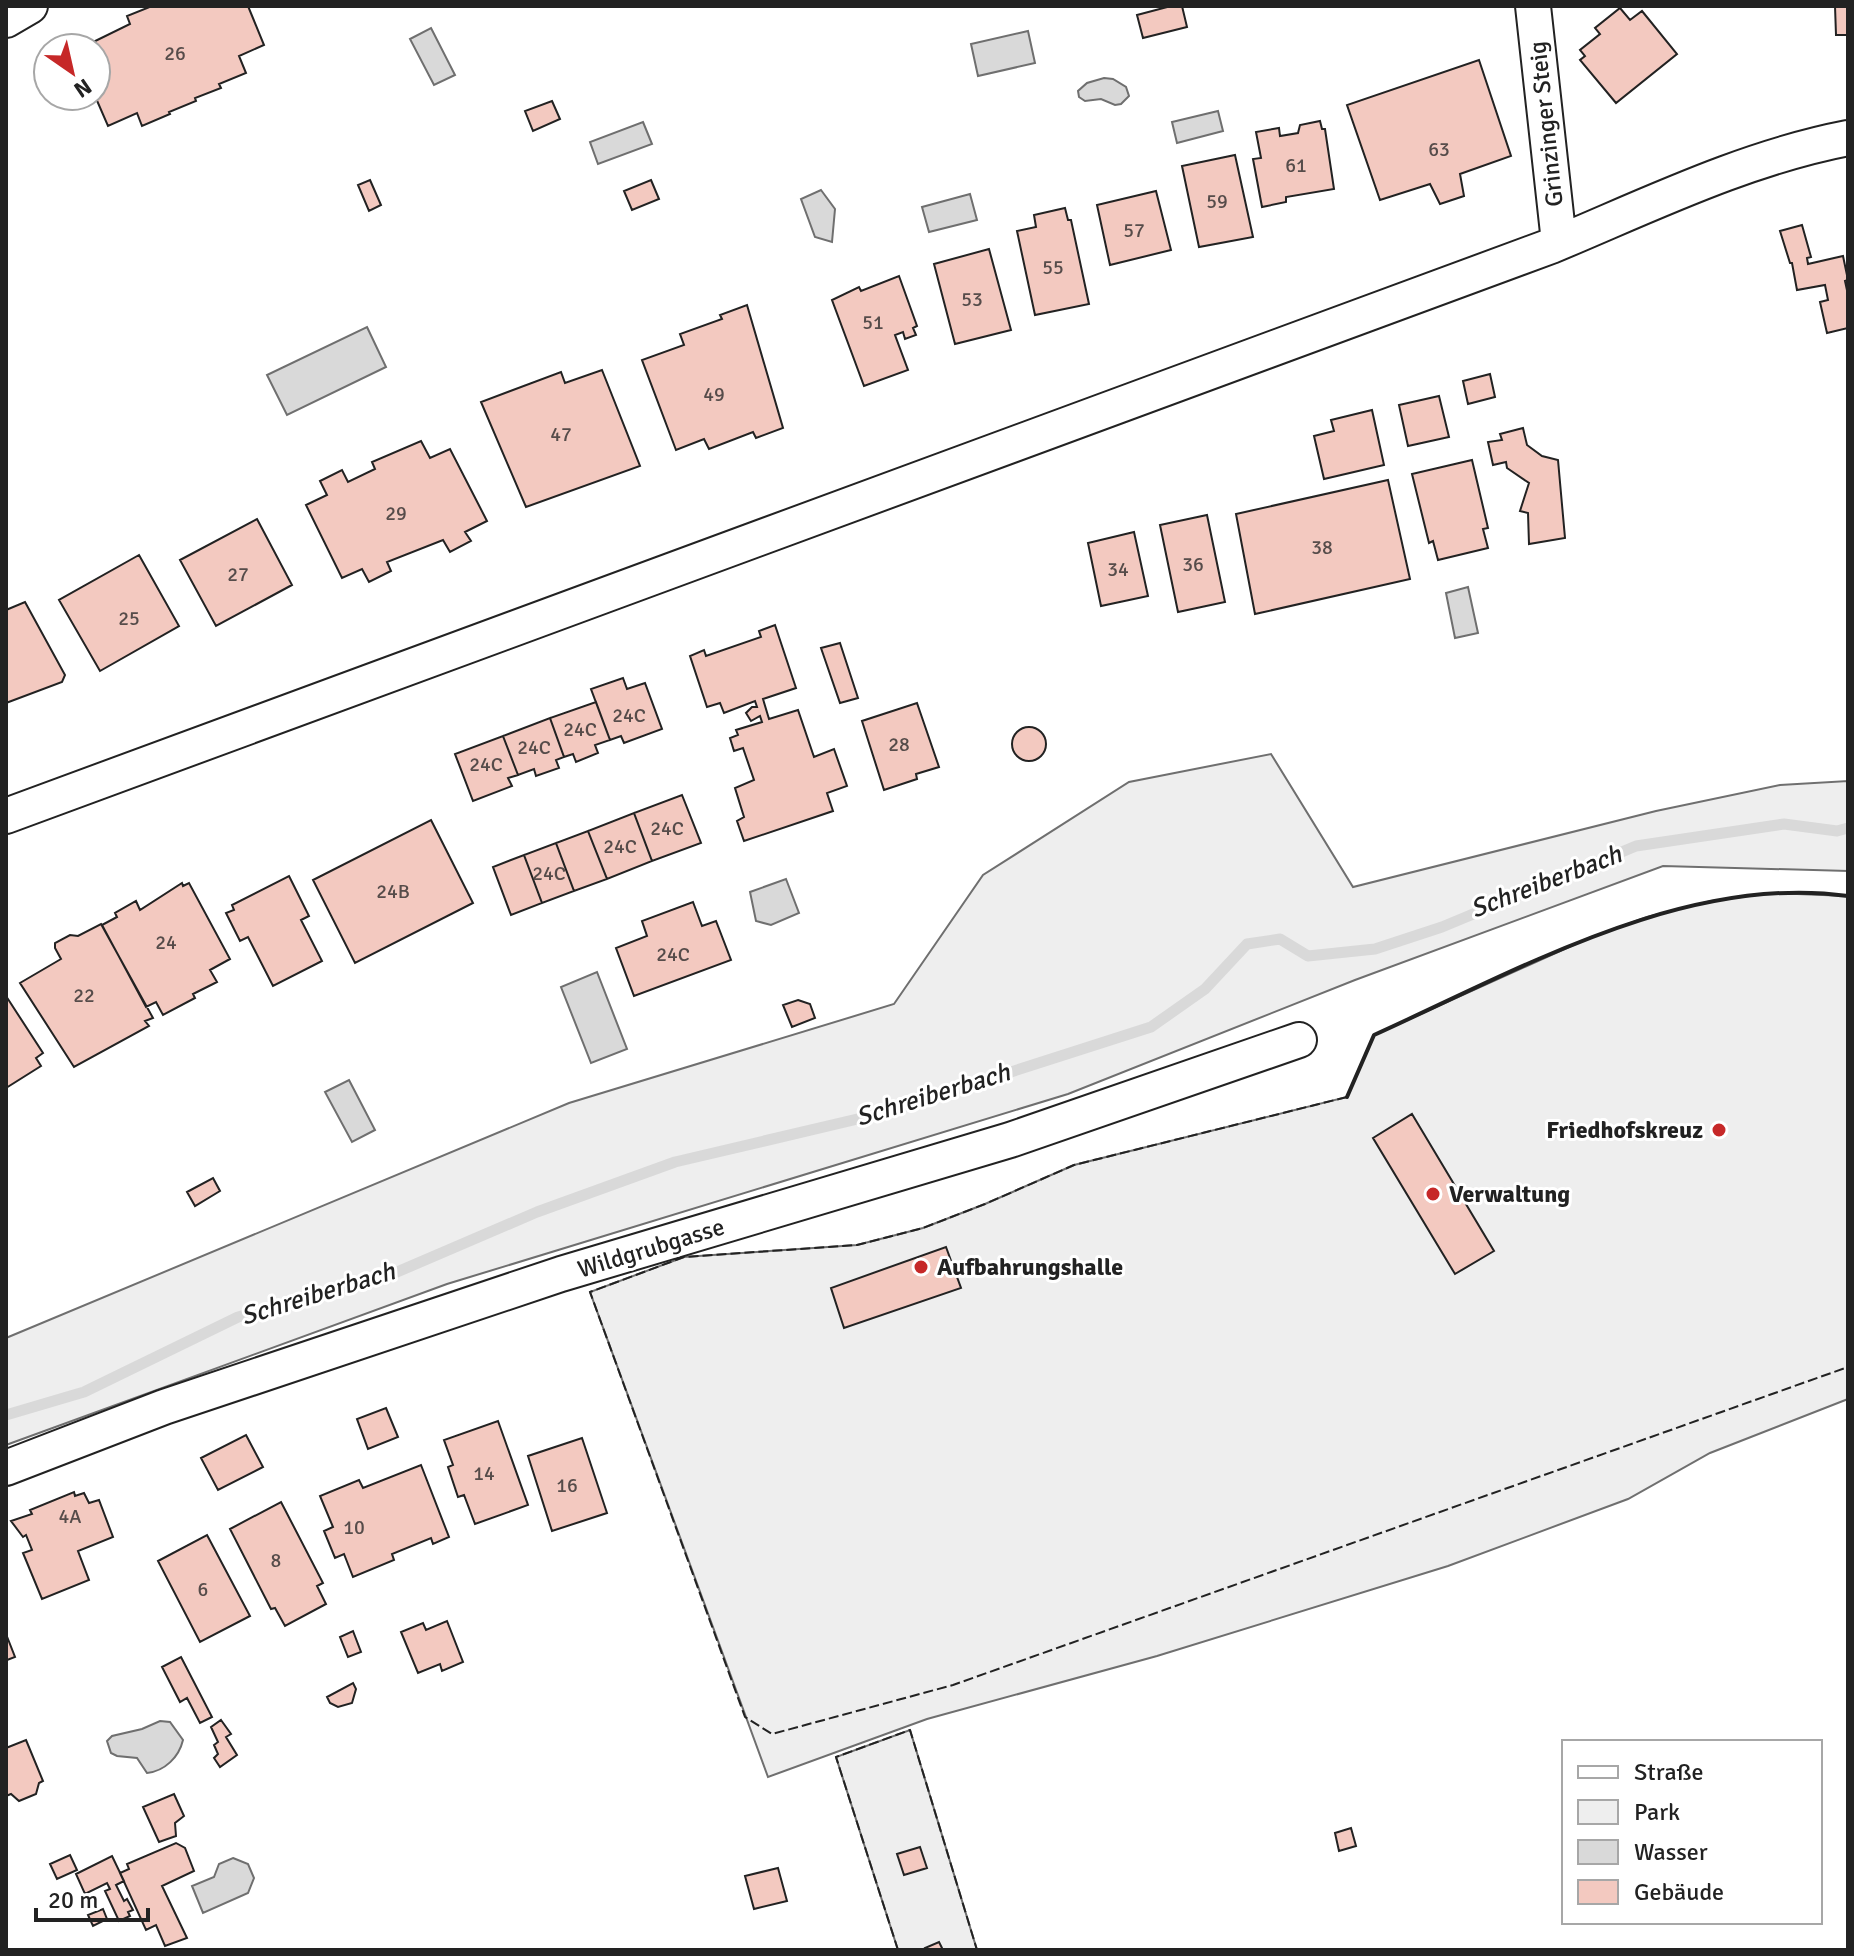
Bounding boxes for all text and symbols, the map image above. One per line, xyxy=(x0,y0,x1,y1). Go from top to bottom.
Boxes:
north arrow xyxy=(32,32,112,112)
street label: Grinzinger Steig xyxy=(1522,40,1570,208)
house number: 26 xyxy=(164,41,186,66)
text: N xyxy=(69,73,97,104)
house number: 63 xyxy=(1428,137,1450,162)
house number: 61 xyxy=(1285,153,1307,178)
house number: 59 xyxy=(1206,189,1228,214)
house number: 57 xyxy=(1123,218,1145,243)
house number: 55 xyxy=(1042,255,1064,280)
house number: 53 xyxy=(961,287,983,312)
house number: 51 xyxy=(862,310,884,335)
house number: 49 xyxy=(703,382,725,407)
house number: 47 xyxy=(550,422,572,447)
house number: 29 xyxy=(385,501,407,526)
house number: 38 xyxy=(1311,535,1333,560)
house number: 36 xyxy=(1182,552,1204,577)
house number: 34 xyxy=(1107,557,1129,582)
house number: 27 xyxy=(227,562,249,587)
house number: 25 xyxy=(118,606,140,631)
house number: 24C xyxy=(612,703,646,728)
house number: 24C xyxy=(563,717,597,742)
house number: 28 xyxy=(888,732,910,757)
house number: 24C xyxy=(517,735,551,760)
house number: 24C xyxy=(469,752,503,777)
house number: 24C xyxy=(650,816,684,841)
house number: 24C xyxy=(603,834,637,859)
water label: Schreiberbach xyxy=(1466,838,1627,926)
house number: 24C xyxy=(532,861,566,886)
house number: 24B xyxy=(376,879,410,904)
house number: 24 xyxy=(155,930,177,955)
house number: 24C xyxy=(656,942,690,967)
house number: 22 xyxy=(73,983,95,1008)
water label: Schreiberbach xyxy=(852,1056,1015,1134)
place label: Friedhofskreuz xyxy=(1546,1115,1703,1145)
marker: Friedhofskreuz xyxy=(1710,1121,1728,1139)
place label: Verwaltung xyxy=(1449,1179,1570,1209)
marker: Verwaltung xyxy=(1424,1185,1442,1203)
street label: Wildgrubgasse xyxy=(574,1211,728,1285)
place label: Aufbahrungshalle xyxy=(937,1252,1123,1282)
water label: Schreiberbach xyxy=(237,1255,400,1333)
marker: Aufbahrungshalle xyxy=(912,1258,930,1276)
house number: 14 xyxy=(473,1461,495,1486)
house number: 16 xyxy=(556,1473,578,1498)
house number: 4A xyxy=(58,1504,82,1529)
house number: 10 xyxy=(343,1515,365,1540)
house number: 8 xyxy=(271,1548,281,1573)
house number: 6 xyxy=(198,1577,208,1602)
legend xyxy=(1562,1740,1822,1924)
text: Straße xyxy=(1634,1757,1704,1787)
text: Park xyxy=(1634,1797,1680,1827)
text: Wasser xyxy=(1634,1837,1708,1867)
scale bar xyxy=(36,1872,148,1922)
text: Gebäude xyxy=(1634,1877,1724,1907)
text: 20 m xyxy=(48,1885,98,1915)

